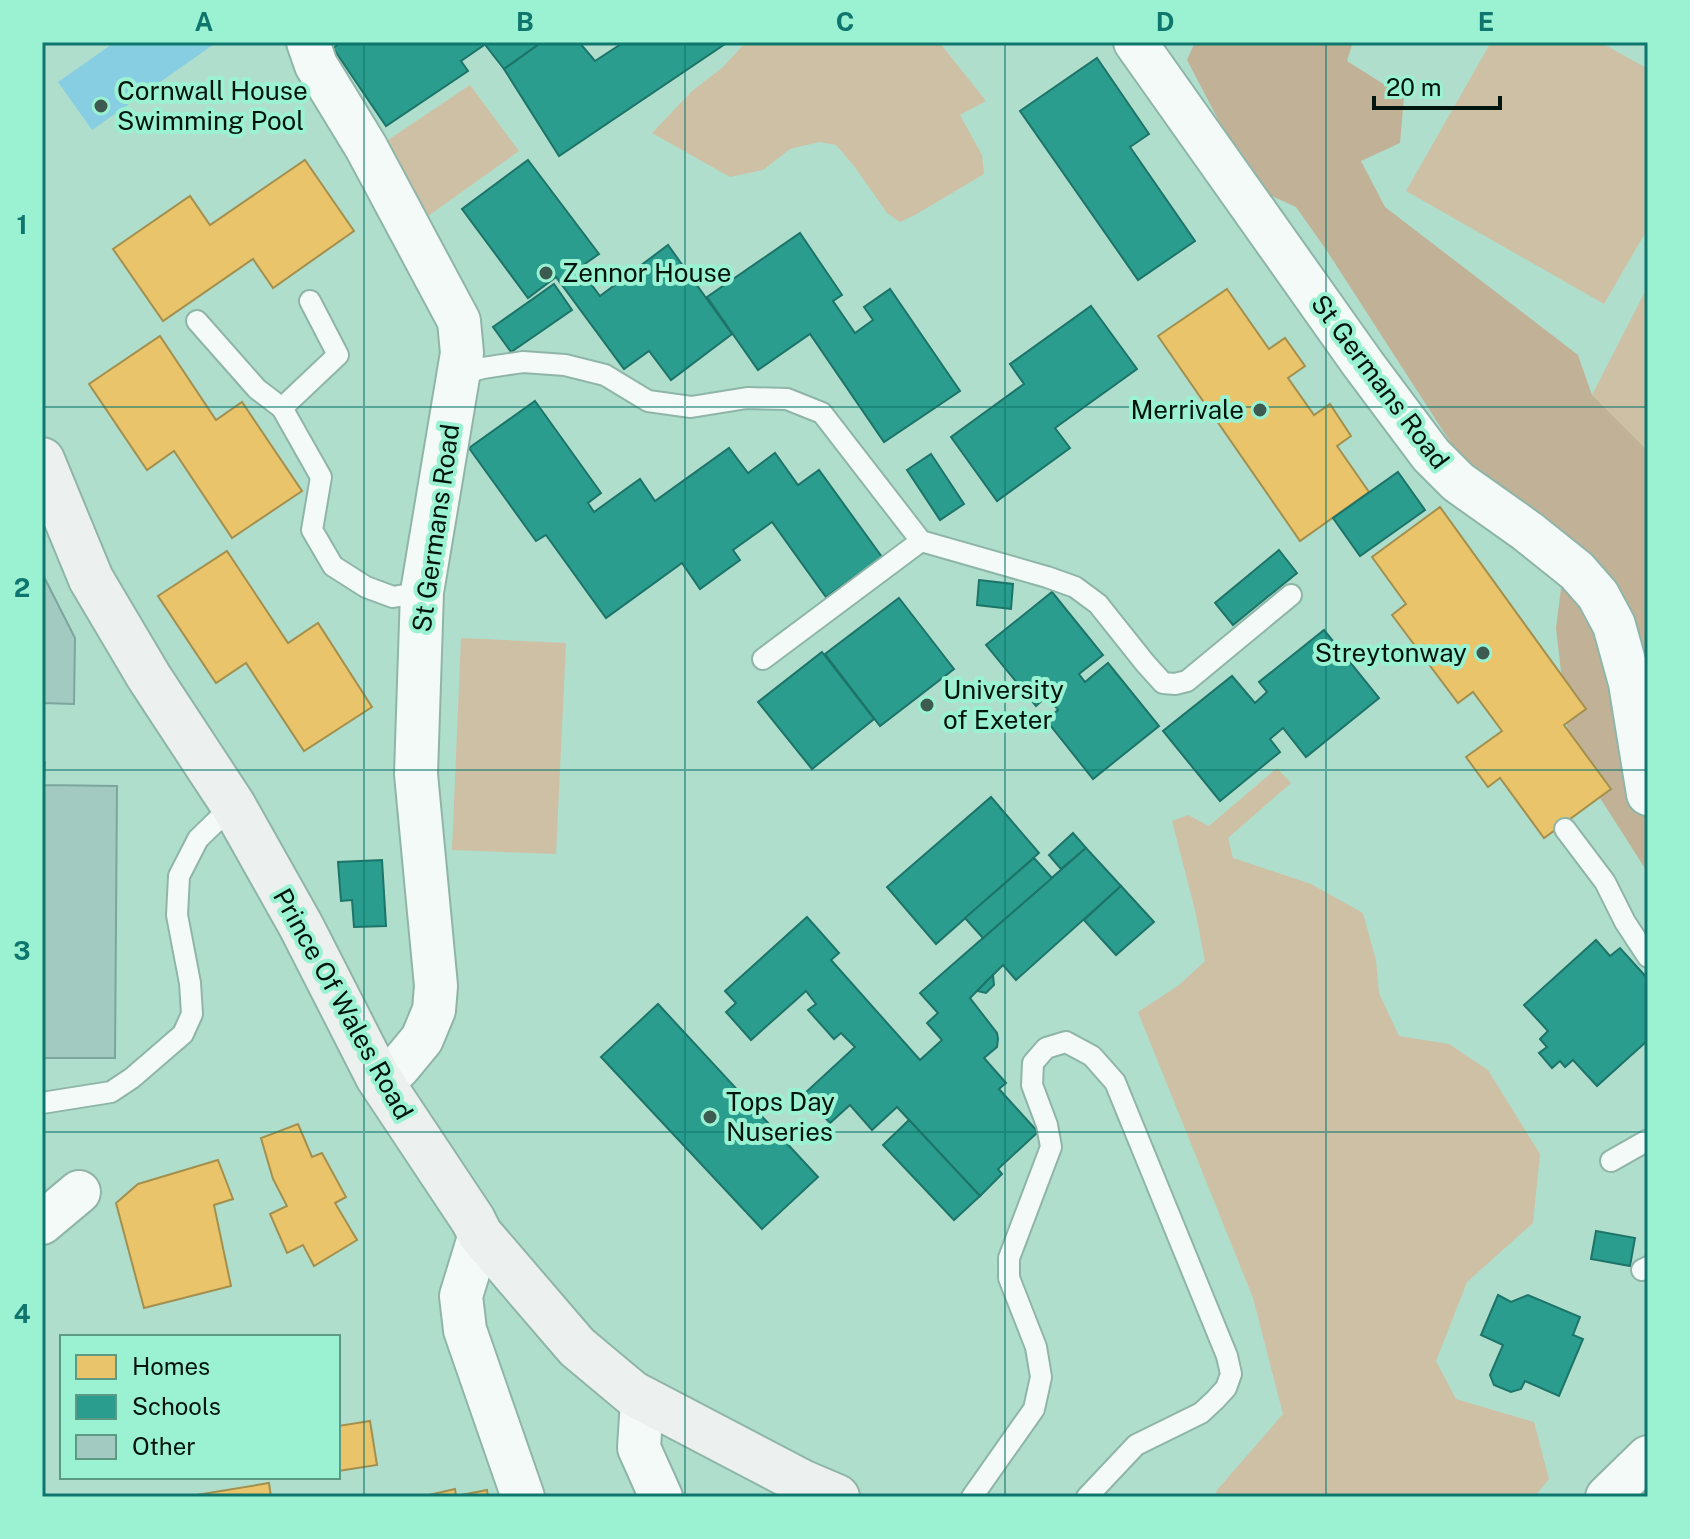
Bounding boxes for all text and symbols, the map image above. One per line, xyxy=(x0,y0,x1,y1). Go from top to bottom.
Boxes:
text: A xyxy=(195,6,214,37)
text: B xyxy=(516,6,534,37)
text: C xyxy=(836,6,854,37)
text: D xyxy=(1156,6,1174,37)
text: E xyxy=(1478,6,1494,37)
scale bar xyxy=(1374,60,1500,110)
text: 20 m xyxy=(1386,73,1442,101)
place label: Cornwall House Swimming Pool xyxy=(117,75,308,136)
marker: Cornwall House Swimming Pool xyxy=(92,97,110,115)
text: 1 xyxy=(16,209,28,240)
place label: Zennor House xyxy=(562,257,731,288)
marker: Zennor House xyxy=(537,264,555,282)
street label: St Germans Road xyxy=(1305,289,1456,475)
place label: Merrivale xyxy=(1131,394,1244,425)
marker: Merrivale xyxy=(1251,401,1269,419)
street label: St Germans Road xyxy=(406,422,465,634)
text: 2 xyxy=(14,572,30,603)
place label: Streytonway xyxy=(1315,637,1467,668)
marker: Streytonway xyxy=(1474,644,1492,662)
place label: University of Exeter xyxy=(943,674,1064,735)
marker: University of Exeter xyxy=(918,696,936,714)
street label: Prince Of Wales Road xyxy=(267,883,420,1125)
text: 3 xyxy=(13,935,31,966)
place label: Tops Day Nuseries xyxy=(726,1086,835,1147)
marker: Tops Day Nuseries xyxy=(701,1108,719,1126)
text: 4 xyxy=(13,1298,31,1329)
legend xyxy=(60,1335,340,1479)
text: Homes xyxy=(132,1352,210,1380)
text: Schools xyxy=(132,1392,221,1420)
text: Other xyxy=(132,1432,196,1460)

